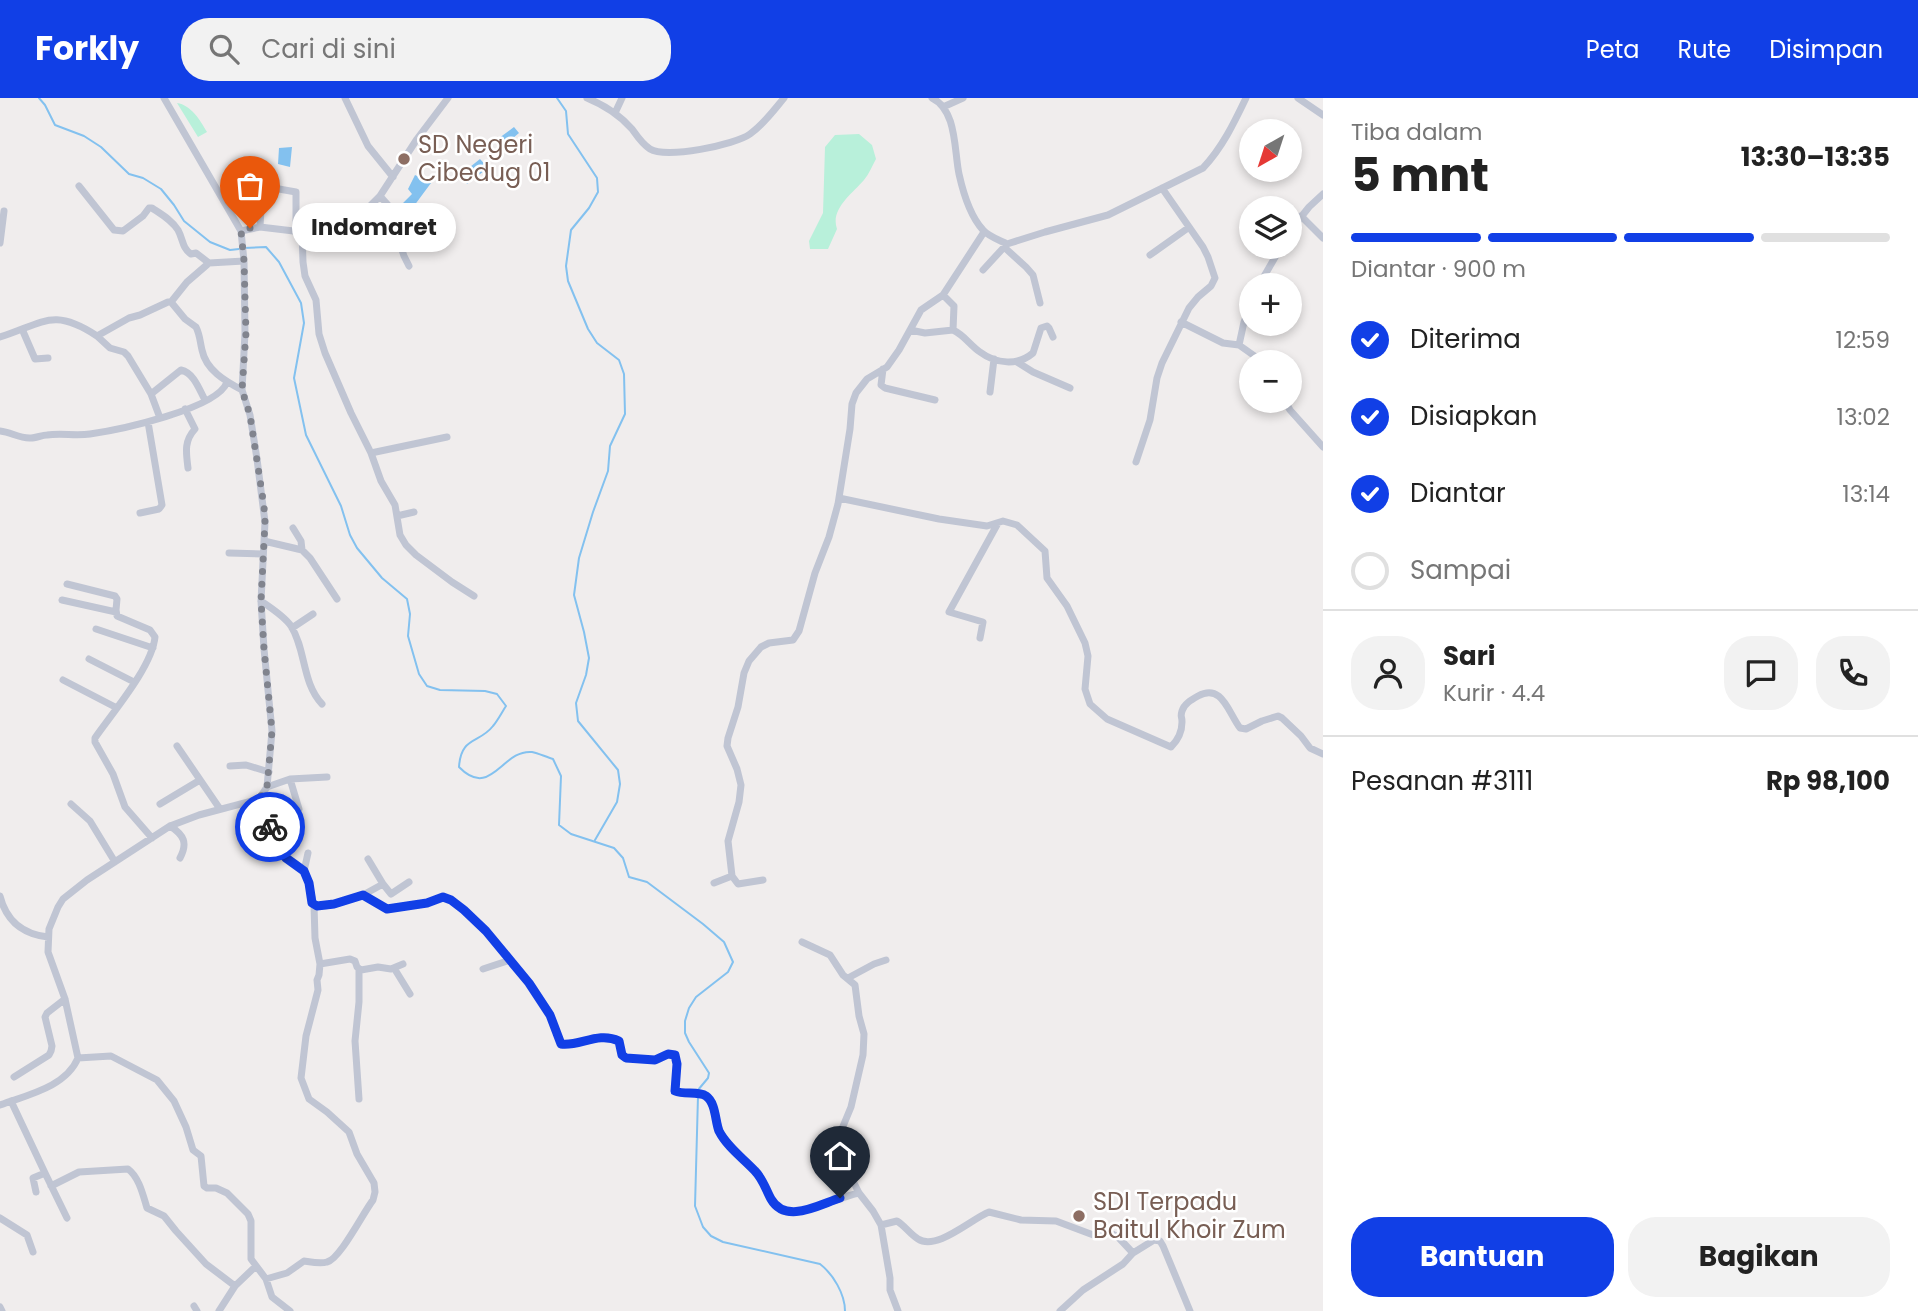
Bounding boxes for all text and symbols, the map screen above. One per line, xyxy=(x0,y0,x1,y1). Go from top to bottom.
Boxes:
search box xyxy=(181,18,671,81)
text: Forkly xyxy=(35,25,139,72)
icon: search xyxy=(205,30,243,68)
text: Cari di sini xyxy=(261,31,396,67)
text: Peta xyxy=(1586,33,1640,66)
text: Rute xyxy=(1678,33,1731,66)
text: Disimpan xyxy=(1769,33,1883,66)
text: Tiba dalam xyxy=(1351,116,1482,148)
north arrow xyxy=(1239,119,1302,182)
map controls xyxy=(1239,119,1302,413)
place label: SD Negeri Cibedug 01 xyxy=(418,128,551,189)
text: 13:30–13:35 xyxy=(1741,139,1890,175)
text: 5 mnt xyxy=(1351,143,1489,207)
marker: SD Negeri Cibedug 01 xyxy=(396,151,412,167)
pin xyxy=(220,156,280,228)
icon: bag xyxy=(231,167,269,205)
button: layers xyxy=(1239,196,1302,259)
callout: Indomaret xyxy=(292,204,457,252)
text: Indomaret xyxy=(311,211,437,243)
text: Diantar · 900 m xyxy=(1351,253,1526,285)
button: + xyxy=(1239,273,1302,336)
icon: check xyxy=(1351,321,1389,359)
text: Diterima xyxy=(1410,321,1521,357)
text: 12:59 xyxy=(1836,324,1890,356)
button: − xyxy=(1239,350,1302,413)
icon: check xyxy=(1351,398,1389,436)
text: Disiapkan xyxy=(1410,398,1538,434)
text: 13:02 xyxy=(1837,401,1890,433)
icon: check xyxy=(1351,475,1389,513)
text: Diantar xyxy=(1410,475,1506,511)
text: 13:14 xyxy=(1842,478,1890,510)
text: Sampai xyxy=(1410,552,1511,588)
button: person xyxy=(1351,636,1425,710)
button: chat xyxy=(1724,636,1798,710)
button: phone xyxy=(1816,636,1890,710)
text: Sari xyxy=(1443,638,1495,674)
text: Kurir · 4.4 xyxy=(1443,677,1545,709)
text: Pesanan #3111 xyxy=(1351,763,1533,799)
text: Rp 98,100 xyxy=(1766,763,1890,799)
courier xyxy=(235,792,305,862)
icon: bike xyxy=(251,808,289,846)
pin xyxy=(810,1126,870,1198)
icon: home xyxy=(821,1137,859,1175)
place label: SDI Terpadu Baitul Khoir Zum xyxy=(1093,1185,1286,1246)
marker: SDI Terpadu Baitul Khoir Zum xyxy=(1071,1208,1087,1224)
button: Bantuan xyxy=(1351,1217,1614,1297)
button: Bagikan xyxy=(1628,1217,1890,1297)

